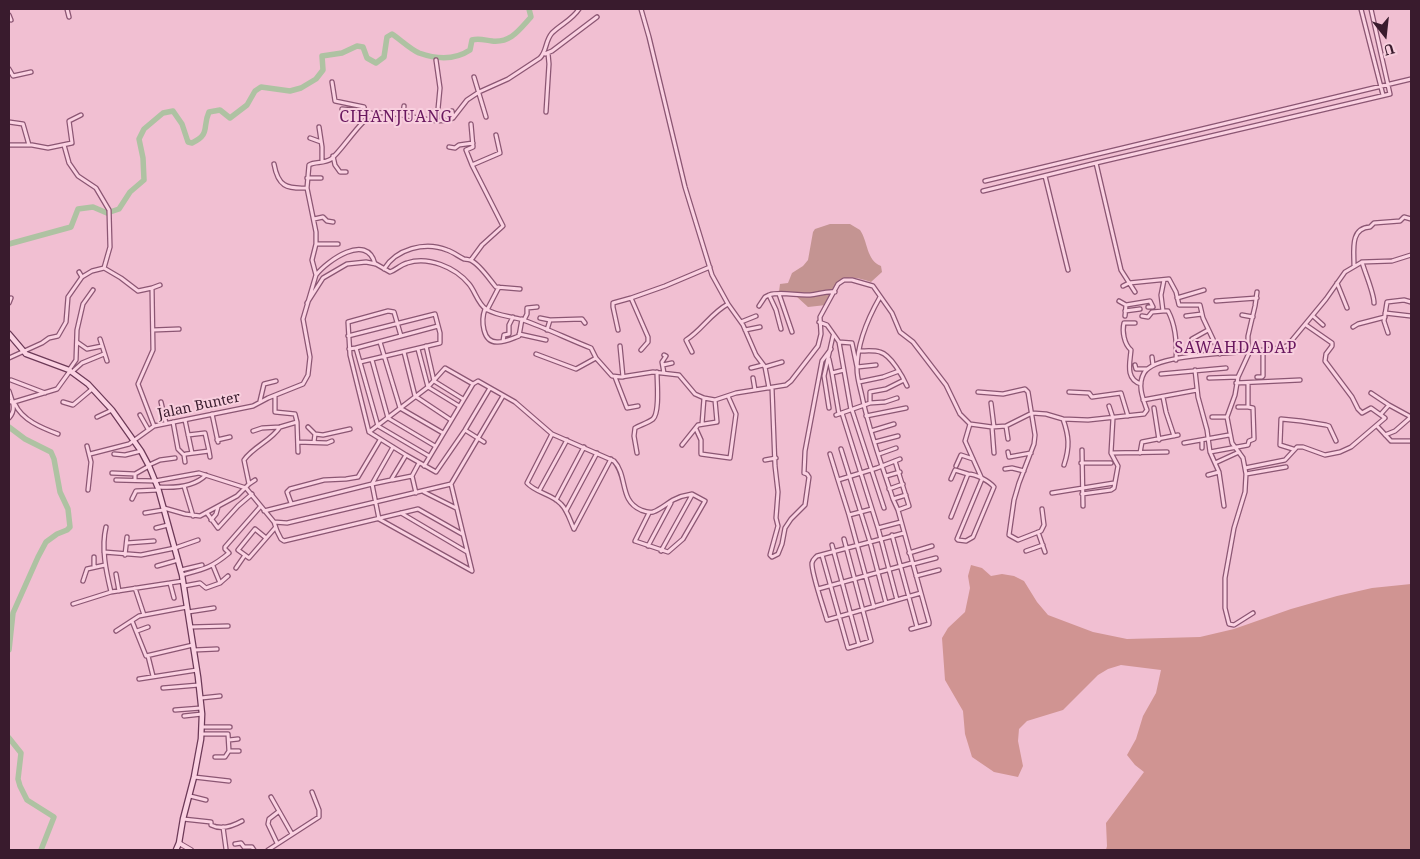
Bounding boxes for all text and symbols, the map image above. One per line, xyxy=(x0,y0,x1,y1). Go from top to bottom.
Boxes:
north arrow xyxy=(1360,10,1410,60)
text: U xyxy=(1382,39,1397,60)
district label: CIHANJUANG xyxy=(338,107,454,127)
district label: SAWAHDADAP xyxy=(1173,338,1299,358)
street label: Jalan Bunter xyxy=(156,389,242,423)

